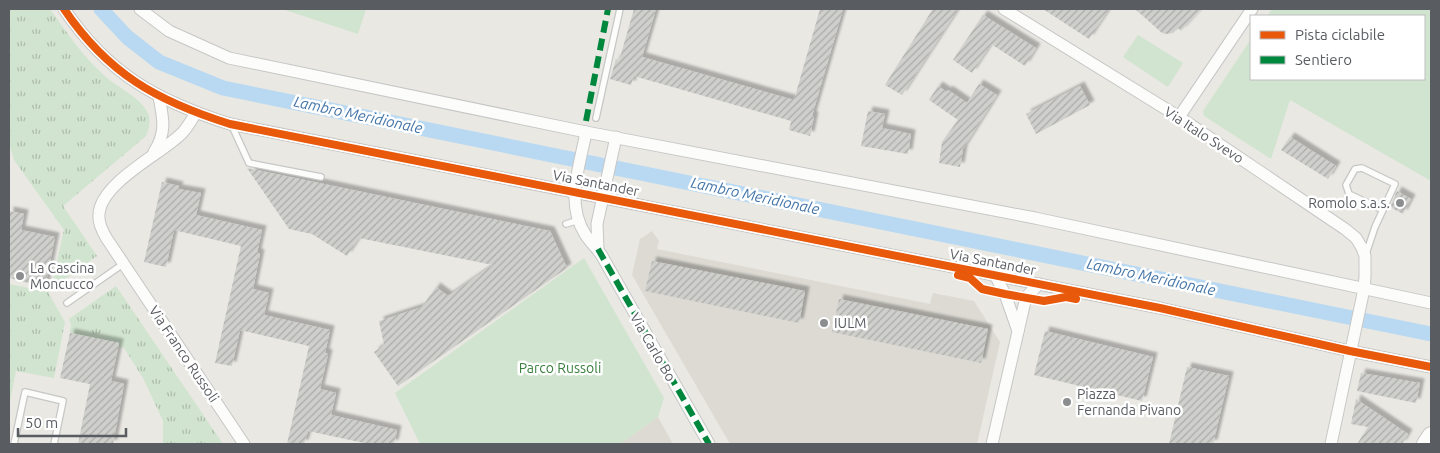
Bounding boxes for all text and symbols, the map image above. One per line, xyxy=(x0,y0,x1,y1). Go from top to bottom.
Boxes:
legend xyxy=(1250,15,1425,80)
text: Pista ciclabile xyxy=(1295,26,1385,43)
text: Sentiero xyxy=(1295,51,1352,68)
water label: Lambro Meridionale xyxy=(292,93,424,137)
street label: Via Italo Svevo xyxy=(1161,103,1247,167)
street label: Via Santander xyxy=(551,167,641,199)
water label: Lambro Meridionale xyxy=(689,174,821,218)
place label: Romolo s.a.s. xyxy=(1308,195,1390,211)
marker: Romolo s.a.s. xyxy=(1394,197,1406,209)
street label: Via Santander xyxy=(948,246,1038,278)
water label: Lambro Meridionale xyxy=(1085,255,1217,299)
place label: La Cascina Moncucco xyxy=(30,260,95,292)
marker: La Cascina Moncucco xyxy=(14,270,26,282)
street label: Via Franco Russoli xyxy=(146,303,222,405)
street label: Via Carlo Bo xyxy=(627,310,679,384)
place label: IULM xyxy=(834,315,866,331)
marker: IULM xyxy=(818,317,830,329)
park label: Parco Russoli xyxy=(519,360,601,376)
place label: Piazza Fernanda Pivano xyxy=(1077,386,1181,418)
marker: Piazza Fernanda Pivano xyxy=(1061,396,1073,408)
scale bar xyxy=(18,406,125,438)
text: 50 m xyxy=(25,414,58,431)

